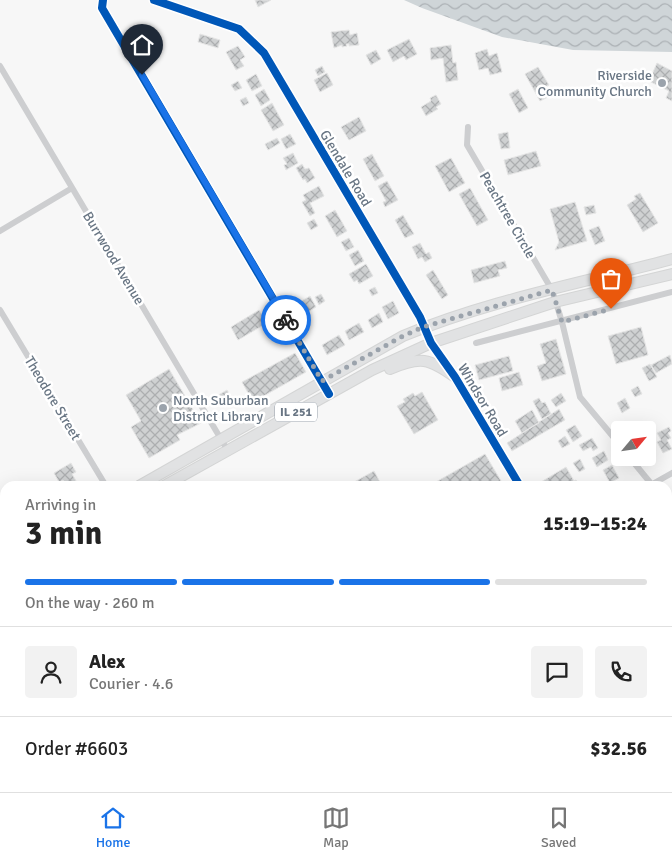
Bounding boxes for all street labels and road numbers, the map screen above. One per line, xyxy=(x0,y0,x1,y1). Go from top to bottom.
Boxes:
street label: Glendale Road xyxy=(316,127,375,210)
street label: Peachtree Circle xyxy=(476,169,539,262)
street label: Burrwood Avenue xyxy=(79,209,148,308)
street label: Theodore Street xyxy=(21,353,84,443)
street label: Windsor Road xyxy=(454,361,511,440)
road number: IL 251 xyxy=(275,402,317,422)

